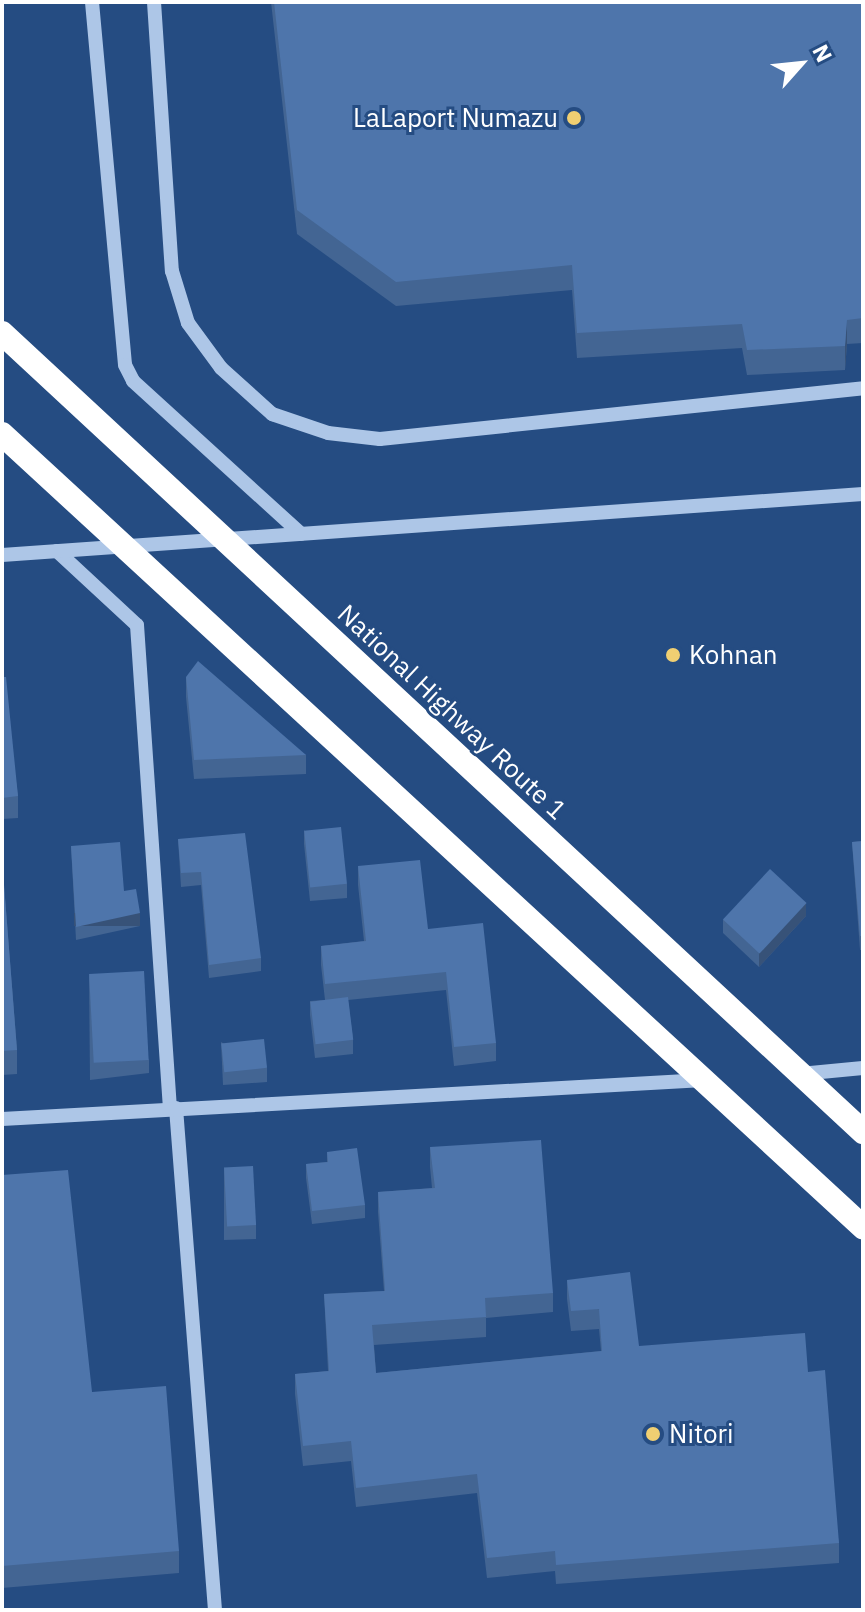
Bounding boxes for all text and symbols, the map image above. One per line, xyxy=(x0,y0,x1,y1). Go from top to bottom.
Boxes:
north arrow xyxy=(761,24,841,104)
text: N xyxy=(806,39,839,67)
place label: LaLaport Numazu xyxy=(353,102,558,134)
marker: LaLaport Numazu xyxy=(565,109,583,127)
street label: National Highway Route 1 xyxy=(331,598,573,826)
place label: Kohnan xyxy=(689,639,778,671)
marker: Kohnan xyxy=(664,646,682,664)
place label: Nitori xyxy=(669,1418,734,1450)
marker: Nitori xyxy=(644,1425,662,1443)

